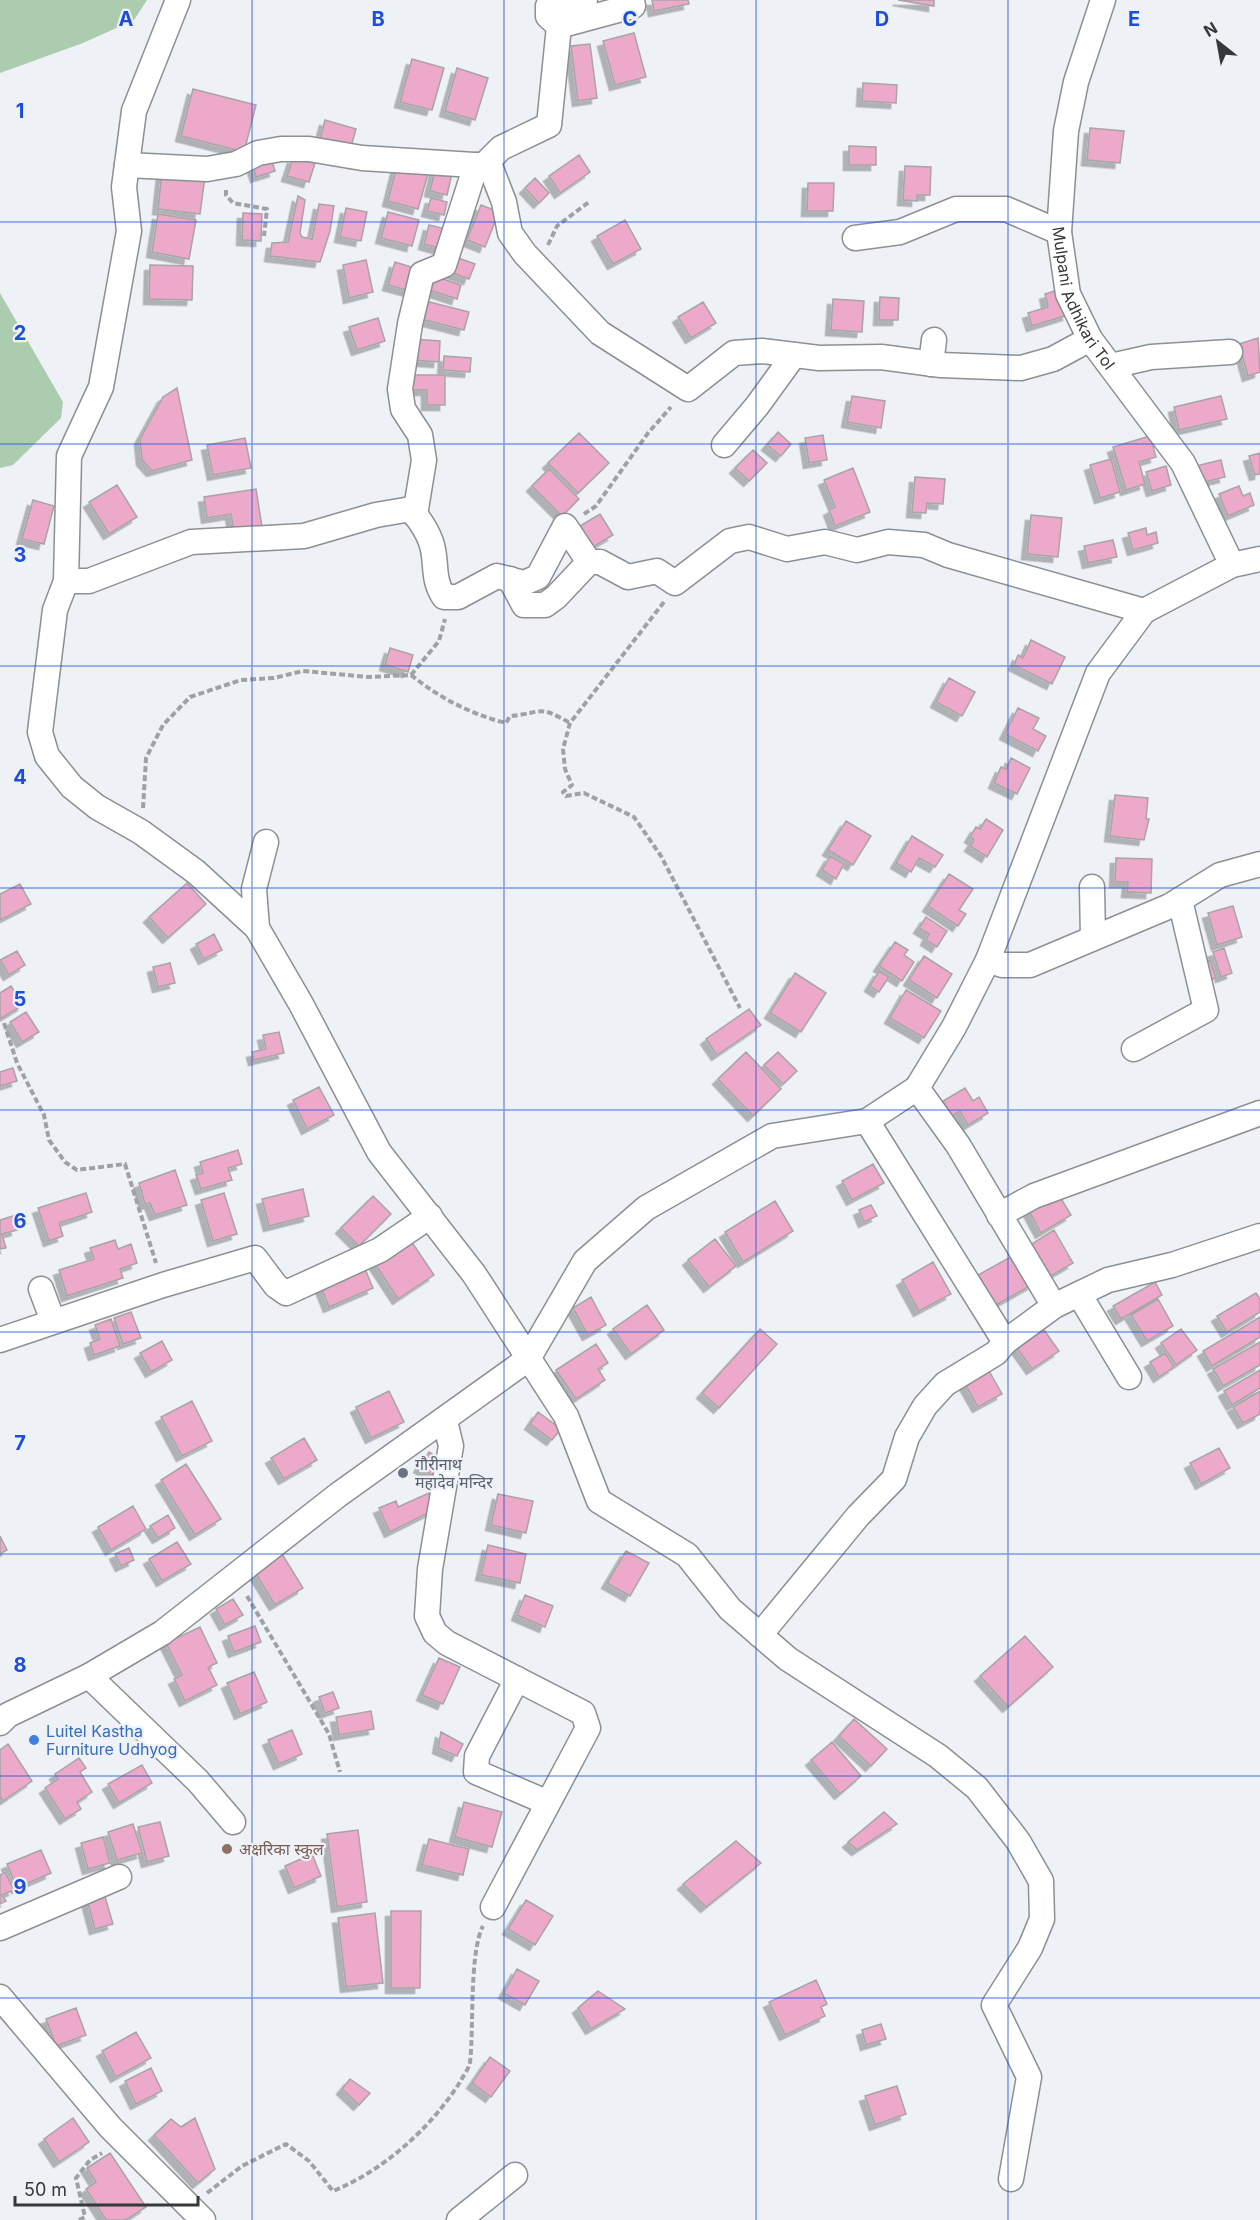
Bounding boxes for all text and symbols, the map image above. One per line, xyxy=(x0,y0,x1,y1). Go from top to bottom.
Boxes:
text: A xyxy=(119,7,134,31)
text: B xyxy=(371,7,385,31)
text: C xyxy=(623,7,637,31)
text: D xyxy=(875,7,889,31)
text: E xyxy=(1128,7,1140,31)
north arrow xyxy=(1188,12,1248,72)
text: N xyxy=(1200,17,1221,41)
text: 1 xyxy=(16,99,24,123)
street label: Mulpani Adhikari Tol xyxy=(1048,225,1119,373)
text: 2 xyxy=(14,321,26,345)
text: 3 xyxy=(14,543,26,567)
text: 4 xyxy=(13,765,27,789)
text: 5 xyxy=(14,987,26,1011)
text: 6 xyxy=(14,1209,27,1233)
text: 7 xyxy=(14,1431,26,1455)
place label: गौरीनाथ महादेव मन्दिर xyxy=(415,1454,493,1492)
marker: गौरीनाथ महादेव मन्दिर xyxy=(396,1466,410,1480)
text: 8 xyxy=(13,1653,27,1677)
place label: Luitel Kastha Furniture Udhyog xyxy=(46,1721,177,1759)
marker: Luitel Kastha Furniture Udhyog xyxy=(27,1733,41,1747)
place label: अक्षरिका स्कुल xyxy=(239,1839,325,1860)
marker: अक्षरिका स्कुल xyxy=(220,1842,234,1856)
text: 9 xyxy=(14,1875,27,1899)
scale bar xyxy=(15,2169,198,2207)
text: 50 m xyxy=(24,2179,67,2200)

